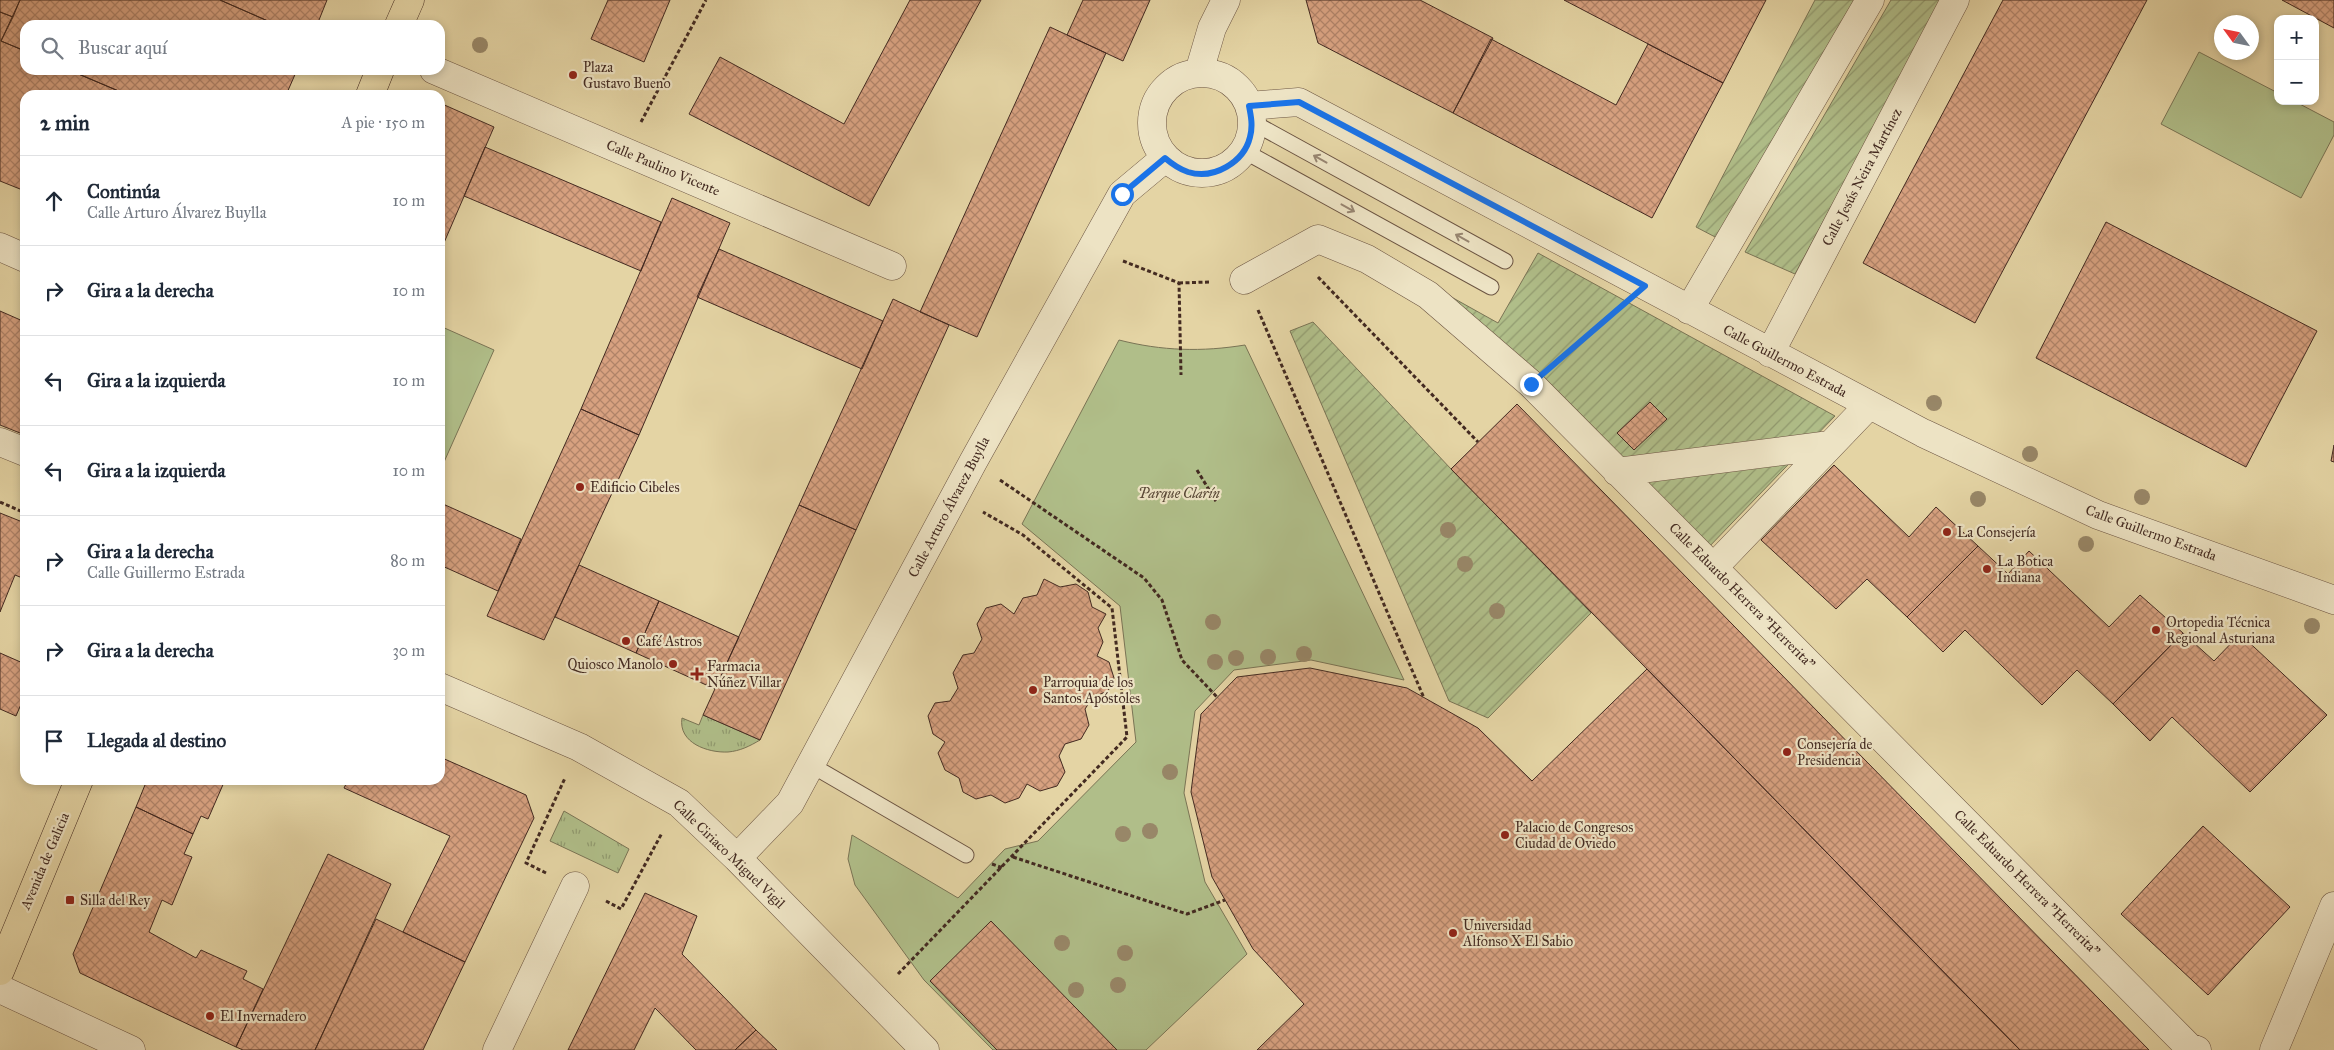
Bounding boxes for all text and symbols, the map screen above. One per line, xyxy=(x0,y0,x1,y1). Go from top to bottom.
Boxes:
north arrow xyxy=(2214,15,2259,60)
map controls xyxy=(2274,15,2319,105)
button: + xyxy=(2274,15,2319,60)
search box xyxy=(20,20,445,75)
icon: search xyxy=(38,34,66,62)
text: Buscar aquí xyxy=(78,36,167,59)
place label: Plaza Gustavo Bueno xyxy=(583,59,671,92)
button: − xyxy=(2274,60,2319,105)
marker: Plaza Gustavo Bueno xyxy=(567,69,579,81)
street label: Calle Jesús Neira Martínez xyxy=(1818,105,1907,249)
text: 2 min xyxy=(40,110,90,136)
text: A pie · 150 m xyxy=(342,113,425,132)
street label: Calle Paulino Vicente xyxy=(604,136,723,200)
one-way arrow xyxy=(1313,154,1328,163)
text: Continúa xyxy=(87,180,160,203)
route start xyxy=(1111,183,1134,206)
icon: ahead xyxy=(40,187,68,215)
text: 10 m xyxy=(393,191,425,210)
text: Calle Arturo Álvarez Buylla xyxy=(87,203,266,222)
one-way arrow xyxy=(1340,204,1355,214)
one-way arrow xyxy=(1455,233,1470,243)
icon: right xyxy=(40,277,68,305)
text: Gira a la derecha xyxy=(87,279,214,302)
text: 10 m xyxy=(393,281,425,300)
street label: Calle Guillermo Estrada xyxy=(1720,321,1850,401)
icon: left xyxy=(40,367,68,395)
text: Gira a la izquierda xyxy=(87,369,226,392)
text: 10 m xyxy=(393,371,425,390)
route end xyxy=(1520,373,1543,396)
street label: Calle Arturo Álvarez Buylla xyxy=(903,433,993,580)
icon: left xyxy=(40,457,68,485)
text: Gira a la izquierda xyxy=(87,459,226,482)
text: 10 m xyxy=(393,461,425,480)
place label: Edificio Cibeles xyxy=(590,479,680,496)
marker: Edificio Cibeles xyxy=(574,481,586,493)
park label: Parque Clarín xyxy=(1138,485,1221,502)
street label: Calle Guillermo Estrada xyxy=(2083,501,2219,565)
street label: Calle Eduardo Herrera "Herrerita" xyxy=(1665,519,1819,673)
place label: La Consejería xyxy=(1957,524,2036,541)
marker: La Consejería xyxy=(1941,526,1953,538)
text: Gira a la derecha xyxy=(87,540,214,563)
icon: right xyxy=(40,547,68,575)
text: 80 m xyxy=(390,551,425,570)
place label: La Botica Indiana xyxy=(1997,553,2053,586)
text: Calle Guillermo Estrada xyxy=(87,563,245,582)
marker: La Botica Indiana xyxy=(1981,563,1993,575)
place label: Ortopedia Técnica Regional Asturiana xyxy=(2166,614,2275,647)
marker: Ortopedia Técnica Regional Asturiana xyxy=(2150,624,2162,636)
place label: Café Astros xyxy=(636,633,702,650)
marker: Café Astros xyxy=(620,635,632,647)
icon: right xyxy=(40,637,68,665)
text: Gira a la derecha xyxy=(87,639,214,662)
text: 30 m xyxy=(392,641,425,660)
place label: Quiosco Manolo xyxy=(568,656,663,673)
marker: Quiosco Manolo xyxy=(667,658,679,670)
place label: Farmacia Núñez Villar xyxy=(707,658,782,691)
marker: Farmacia Núñez Villar xyxy=(691,668,703,680)
place label: Parroquia de los Santos Apóstoles xyxy=(1043,674,1140,707)
marker: Parroquia de los Santos Apóstoles xyxy=(1027,684,1039,696)
icon: arrive xyxy=(40,727,68,755)
text: Llegada al destino xyxy=(87,729,226,752)
place label: Consejería de Presidencia xyxy=(1797,736,1873,769)
marker: Consejería de Presidencia xyxy=(1781,746,1793,758)
street label: Calle Ciriaco Miguel Vigil xyxy=(669,796,789,912)
street label: Calle Eduardo Herrera "Herrerita" xyxy=(1950,806,2104,960)
street label: Avenida de Galicia xyxy=(16,810,73,913)
place label: Palacio de Congresos Ciudad de Oviedo xyxy=(1515,819,1633,852)
marker: Palacio de Congresos Ciudad de Oviedo xyxy=(1499,829,1511,841)
place label: Silla del Rey xyxy=(80,892,151,909)
marker: Silla del Rey xyxy=(64,894,76,906)
place label: Universidad Alfonso X El Sabio xyxy=(1462,917,1573,950)
marker: Universidad Alfonso X El Sabio xyxy=(1447,927,1459,939)
place label: El Invernadero xyxy=(220,1008,307,1025)
marker: El Invernadero xyxy=(204,1010,216,1022)

